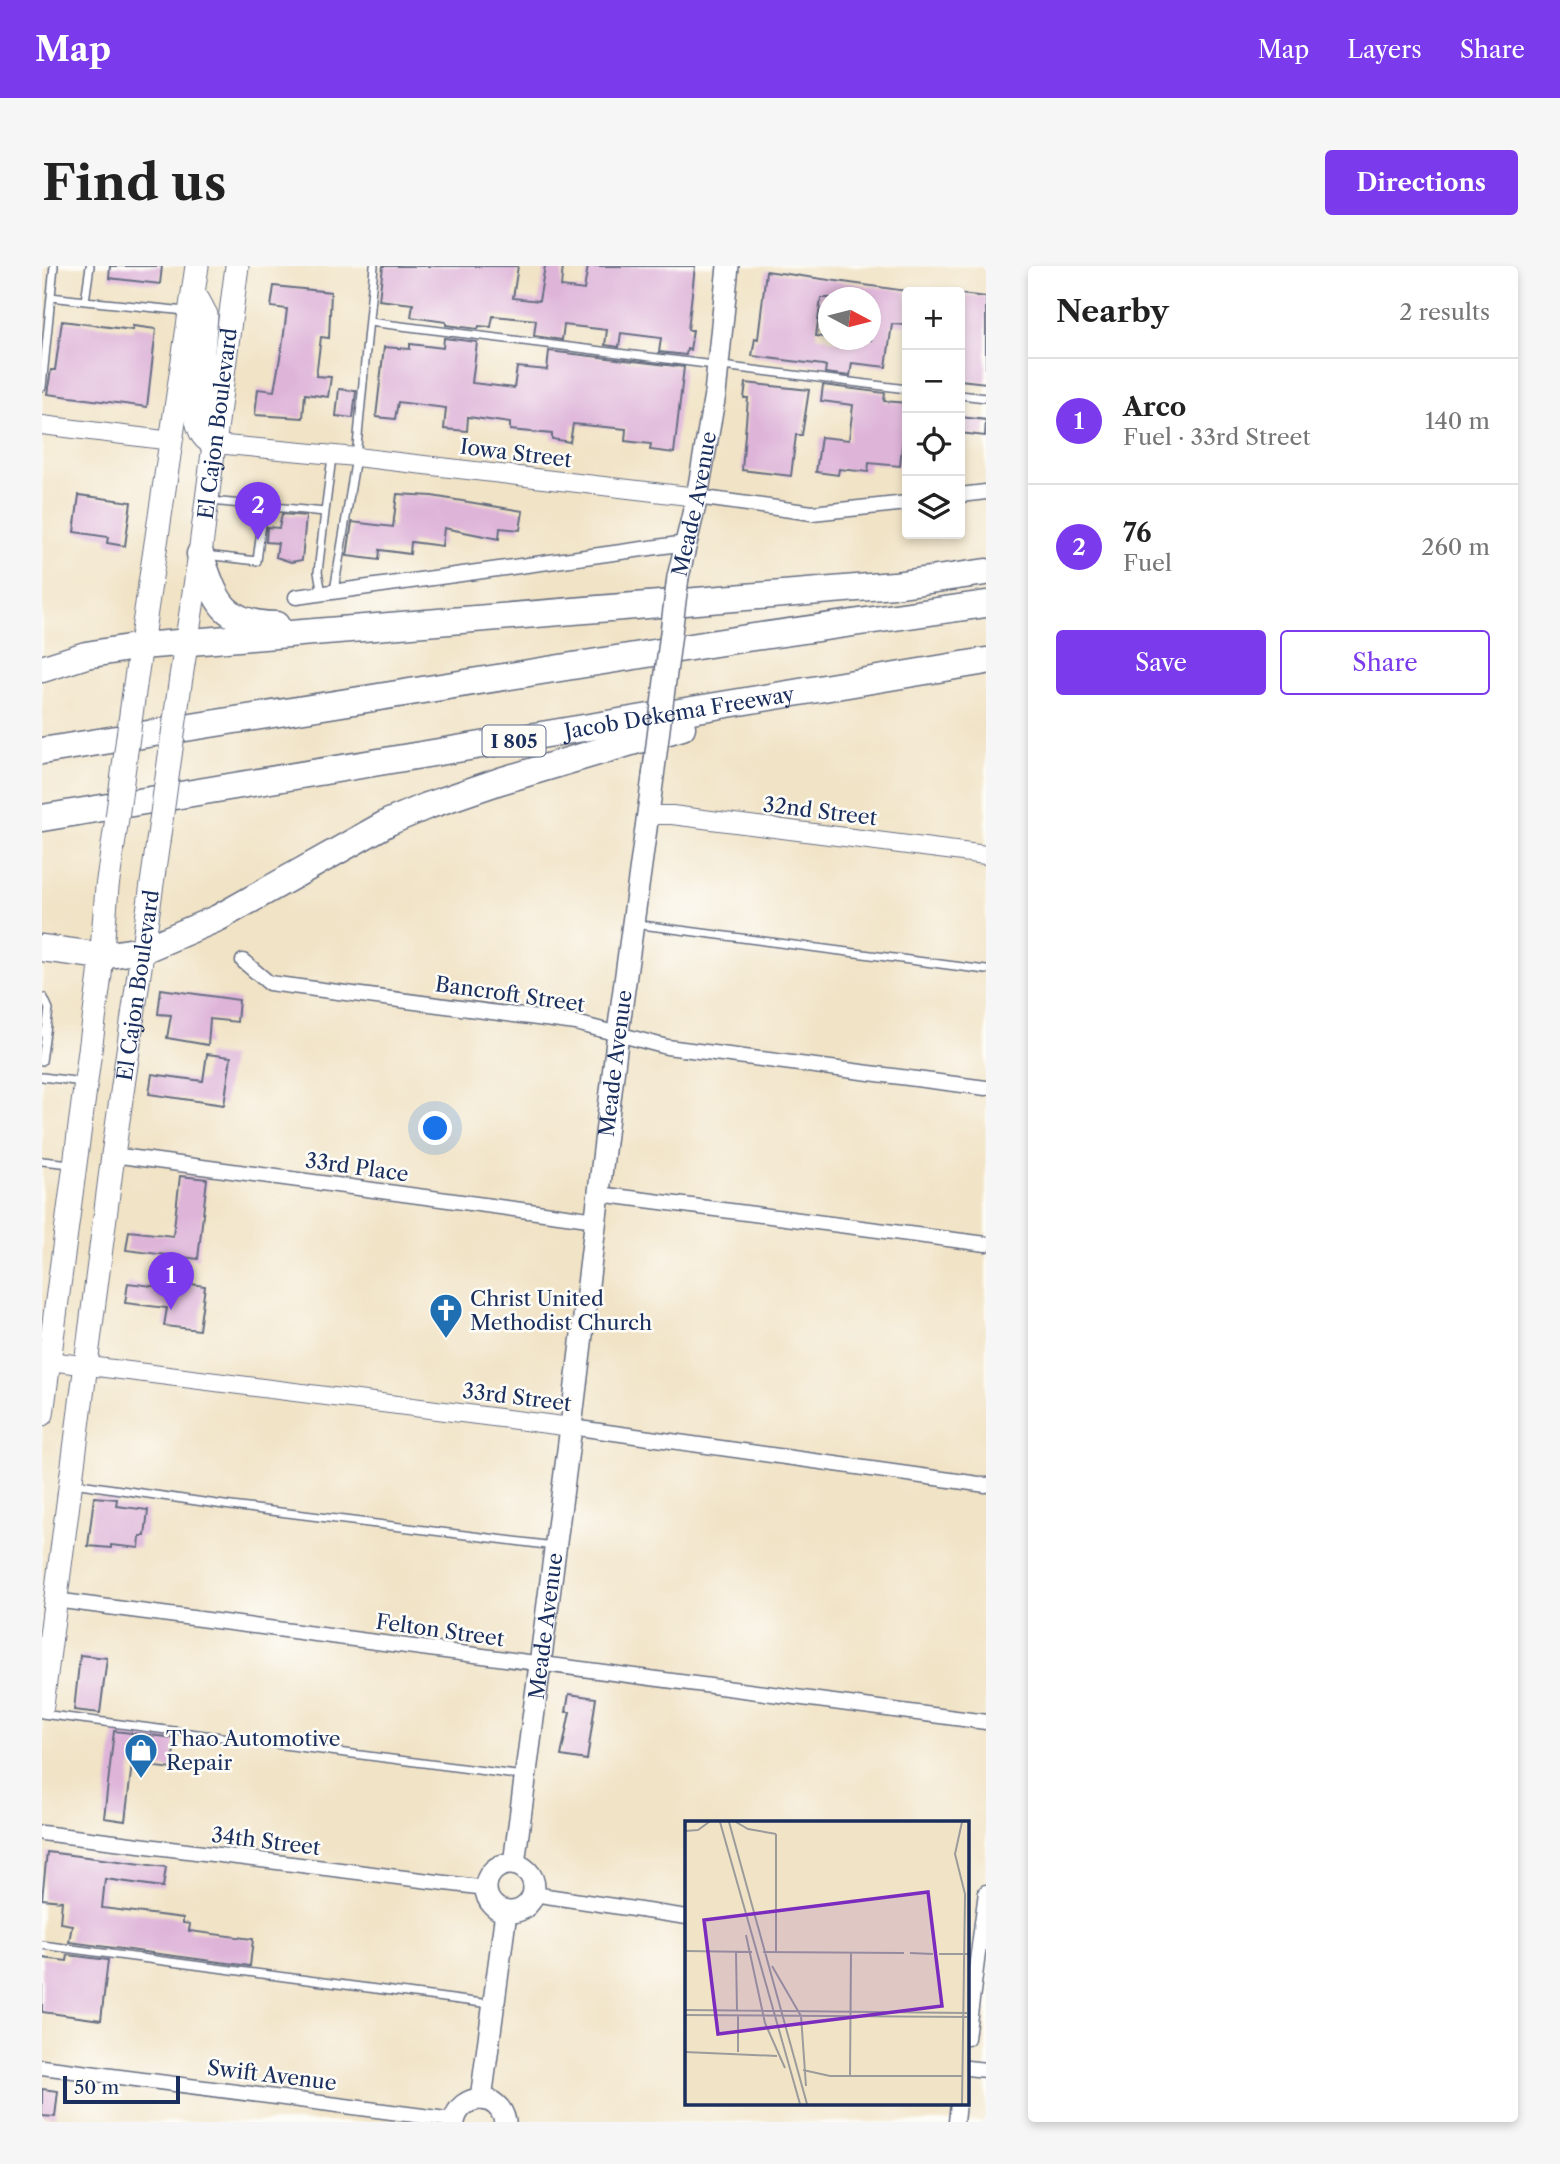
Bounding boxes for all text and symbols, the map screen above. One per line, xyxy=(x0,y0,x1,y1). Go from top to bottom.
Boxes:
text: Map xyxy=(35,29,111,70)
text: Map xyxy=(1258,35,1309,64)
text: Layers xyxy=(1347,35,1422,64)
text: Share xyxy=(1460,35,1525,64)
button: Directions xyxy=(1325,150,1518,215)
text: Find us xyxy=(42,152,226,213)
north arrow xyxy=(818,287,881,350)
map controls xyxy=(902,287,965,539)
button: + xyxy=(902,287,965,350)
text: Nearby xyxy=(1056,293,1169,330)
text: 2 results xyxy=(1399,298,1490,326)
street label: El Cajon Boulevard xyxy=(192,326,241,521)
button: − xyxy=(902,350,965,413)
text: Arco xyxy=(1123,391,1186,423)
text: 1 xyxy=(1074,407,1084,435)
text: 140 m xyxy=(1425,407,1490,435)
button: locate xyxy=(902,413,965,476)
text: Fuel · 33rd Street xyxy=(1123,423,1311,451)
street label: Meade Avenue xyxy=(666,429,721,579)
street label: Iowa Street xyxy=(459,434,574,472)
button: layers xyxy=(902,476,965,539)
pin: 2 xyxy=(235,482,281,540)
text: 76 xyxy=(1123,517,1151,549)
text: 2 xyxy=(1072,533,1086,561)
text: 260 m xyxy=(1421,533,1490,561)
text: Fuel xyxy=(1123,549,1172,577)
button: Save xyxy=(1056,630,1266,695)
button: Share xyxy=(1280,630,1490,695)
street label: Jacob Dekema Freeway xyxy=(559,681,796,744)
road number: I 805 xyxy=(482,726,546,756)
street label: 32nd Street xyxy=(762,792,879,830)
street label: El Cajon Boulevard xyxy=(111,888,164,1082)
street label: Bancroft Street xyxy=(434,971,587,1017)
street label: Meade Avenue xyxy=(593,988,636,1138)
your location xyxy=(418,1111,452,1145)
street label: 33rd Place xyxy=(304,1147,410,1187)
pin: 1 xyxy=(148,1252,194,1310)
place label: Christ United Methodist Church xyxy=(470,1286,652,1335)
church icon: Christ United Methodist Church xyxy=(427,1291,465,1340)
street label: 33rd Street xyxy=(461,1378,573,1416)
street label: Meade Avenue xyxy=(523,1551,567,1701)
street label: Felton Street xyxy=(374,1609,506,1651)
place label: Thao Automotive Repair xyxy=(166,1726,341,1775)
shop icon: Thao Automotive Repair xyxy=(122,1731,160,1780)
inset map xyxy=(685,1821,968,2105)
street label: 34th Street xyxy=(210,1822,322,1860)
street label: Swift Avenue xyxy=(206,2055,338,2095)
scale bar xyxy=(63,2073,180,2105)
text: 50 m xyxy=(74,2076,119,2099)

